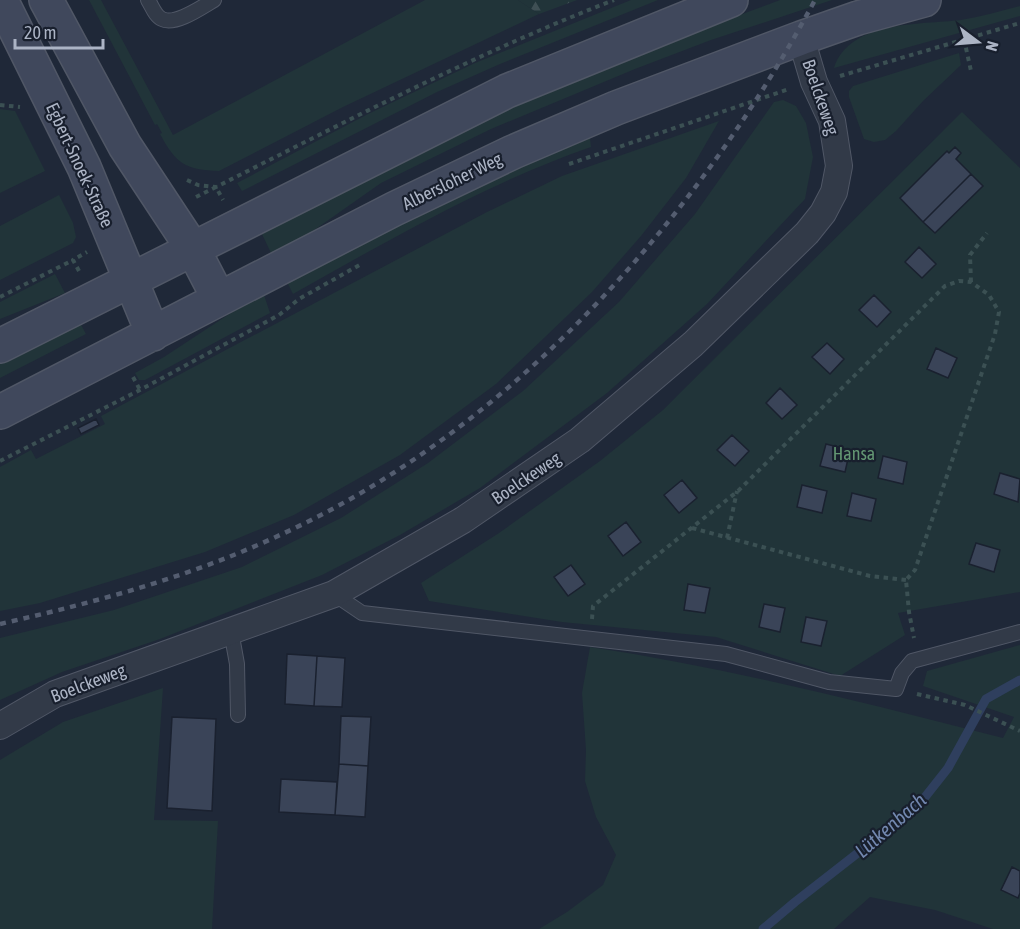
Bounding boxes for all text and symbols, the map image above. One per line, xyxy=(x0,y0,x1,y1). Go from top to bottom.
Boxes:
scale bar xyxy=(15,12,104,50)
north arrow xyxy=(948,12,1008,72)
text: 20 m xyxy=(24,22,56,43)
text: N xyxy=(982,39,1002,53)
street label: Boelckeweg xyxy=(798,56,844,138)
street label: Egbert-Snoek-Straße xyxy=(42,99,118,231)
street label: Albersloher Weg xyxy=(399,148,505,214)
park label: Hansa xyxy=(833,443,875,464)
street label: Boelckeweg xyxy=(488,447,565,509)
street label: Boelckeweg xyxy=(48,659,129,707)
water label: Lütkenbach xyxy=(850,788,930,862)

